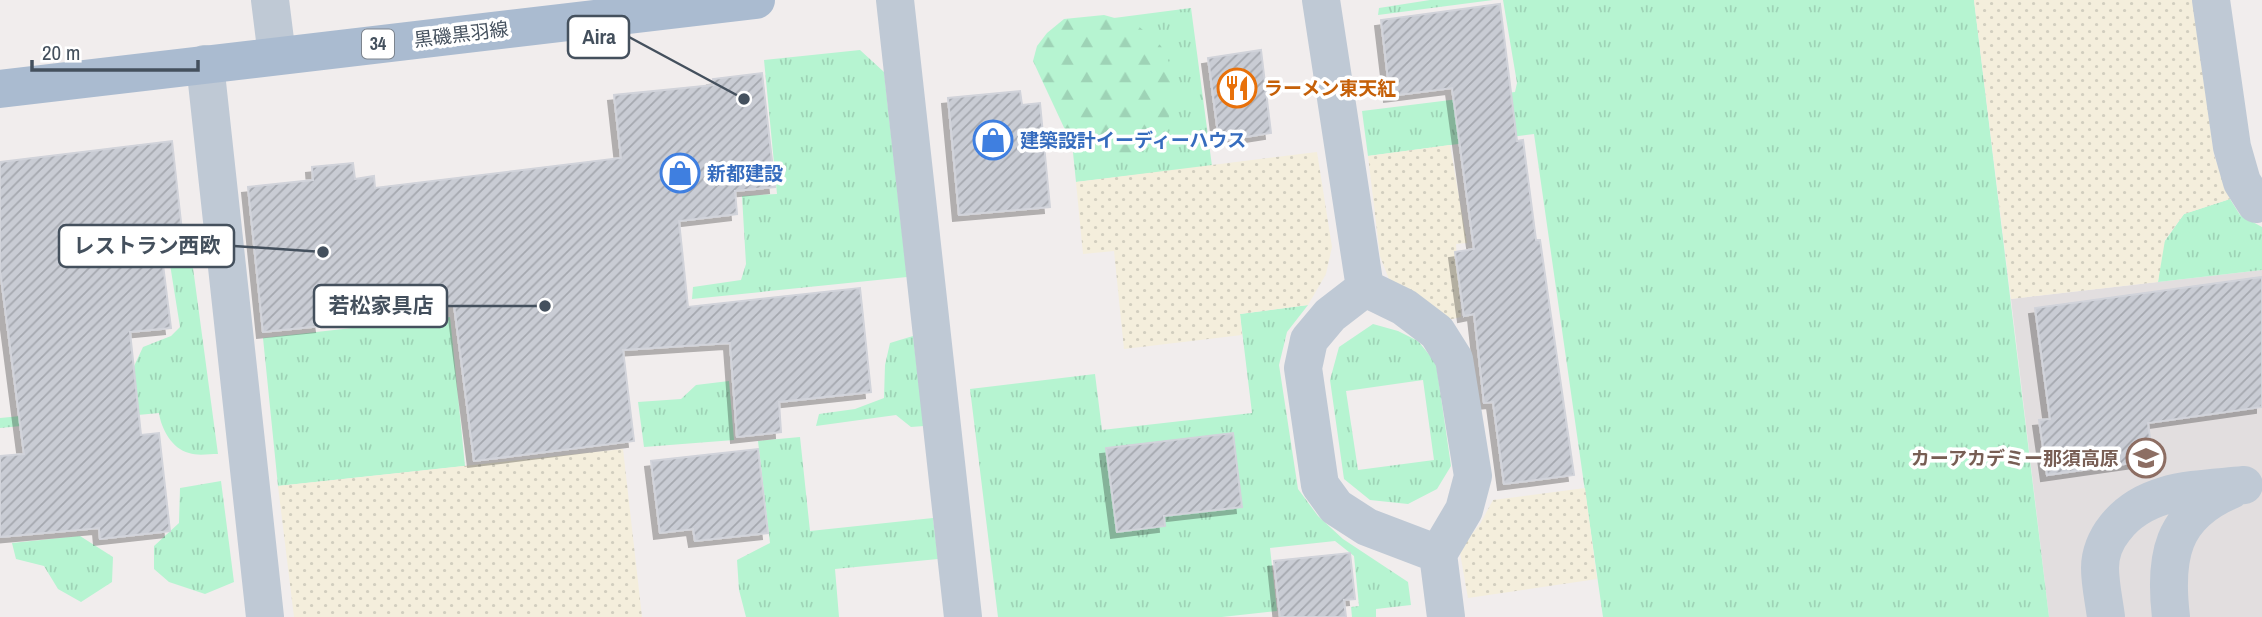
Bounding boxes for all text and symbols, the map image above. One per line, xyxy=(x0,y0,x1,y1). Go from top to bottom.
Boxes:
street label: 黒磯黒羽線 xyxy=(412,15,510,53)
callout: Aira xyxy=(568,16,629,58)
text: Aira xyxy=(582,22,616,51)
scale bar xyxy=(32,28,198,72)
road number: 34 xyxy=(362,29,394,58)
text: 20 m xyxy=(42,38,80,67)
restaurant icon: ラーメン東天紅 xyxy=(1216,67,1258,109)
place label: ラーメン東天紅 xyxy=(1264,75,1396,101)
shop icon: 建築設計イーディーハウス xyxy=(972,119,1014,161)
place label: 建築設計イーディーハウス xyxy=(1020,127,1246,153)
shop icon: 新都建設 xyxy=(659,152,701,194)
place label: 新都建設 xyxy=(707,160,783,186)
callout: レストラン西欧 xyxy=(59,225,234,267)
text: レストラン西欧 xyxy=(74,231,221,260)
callout: 若松家具店 xyxy=(314,285,447,327)
text: 若松家具店 xyxy=(329,291,434,320)
school or university icon: カーアカデミー那須高原 xyxy=(2125,437,2167,479)
place label: カーアカデミー那須高原 xyxy=(1911,445,2119,471)

